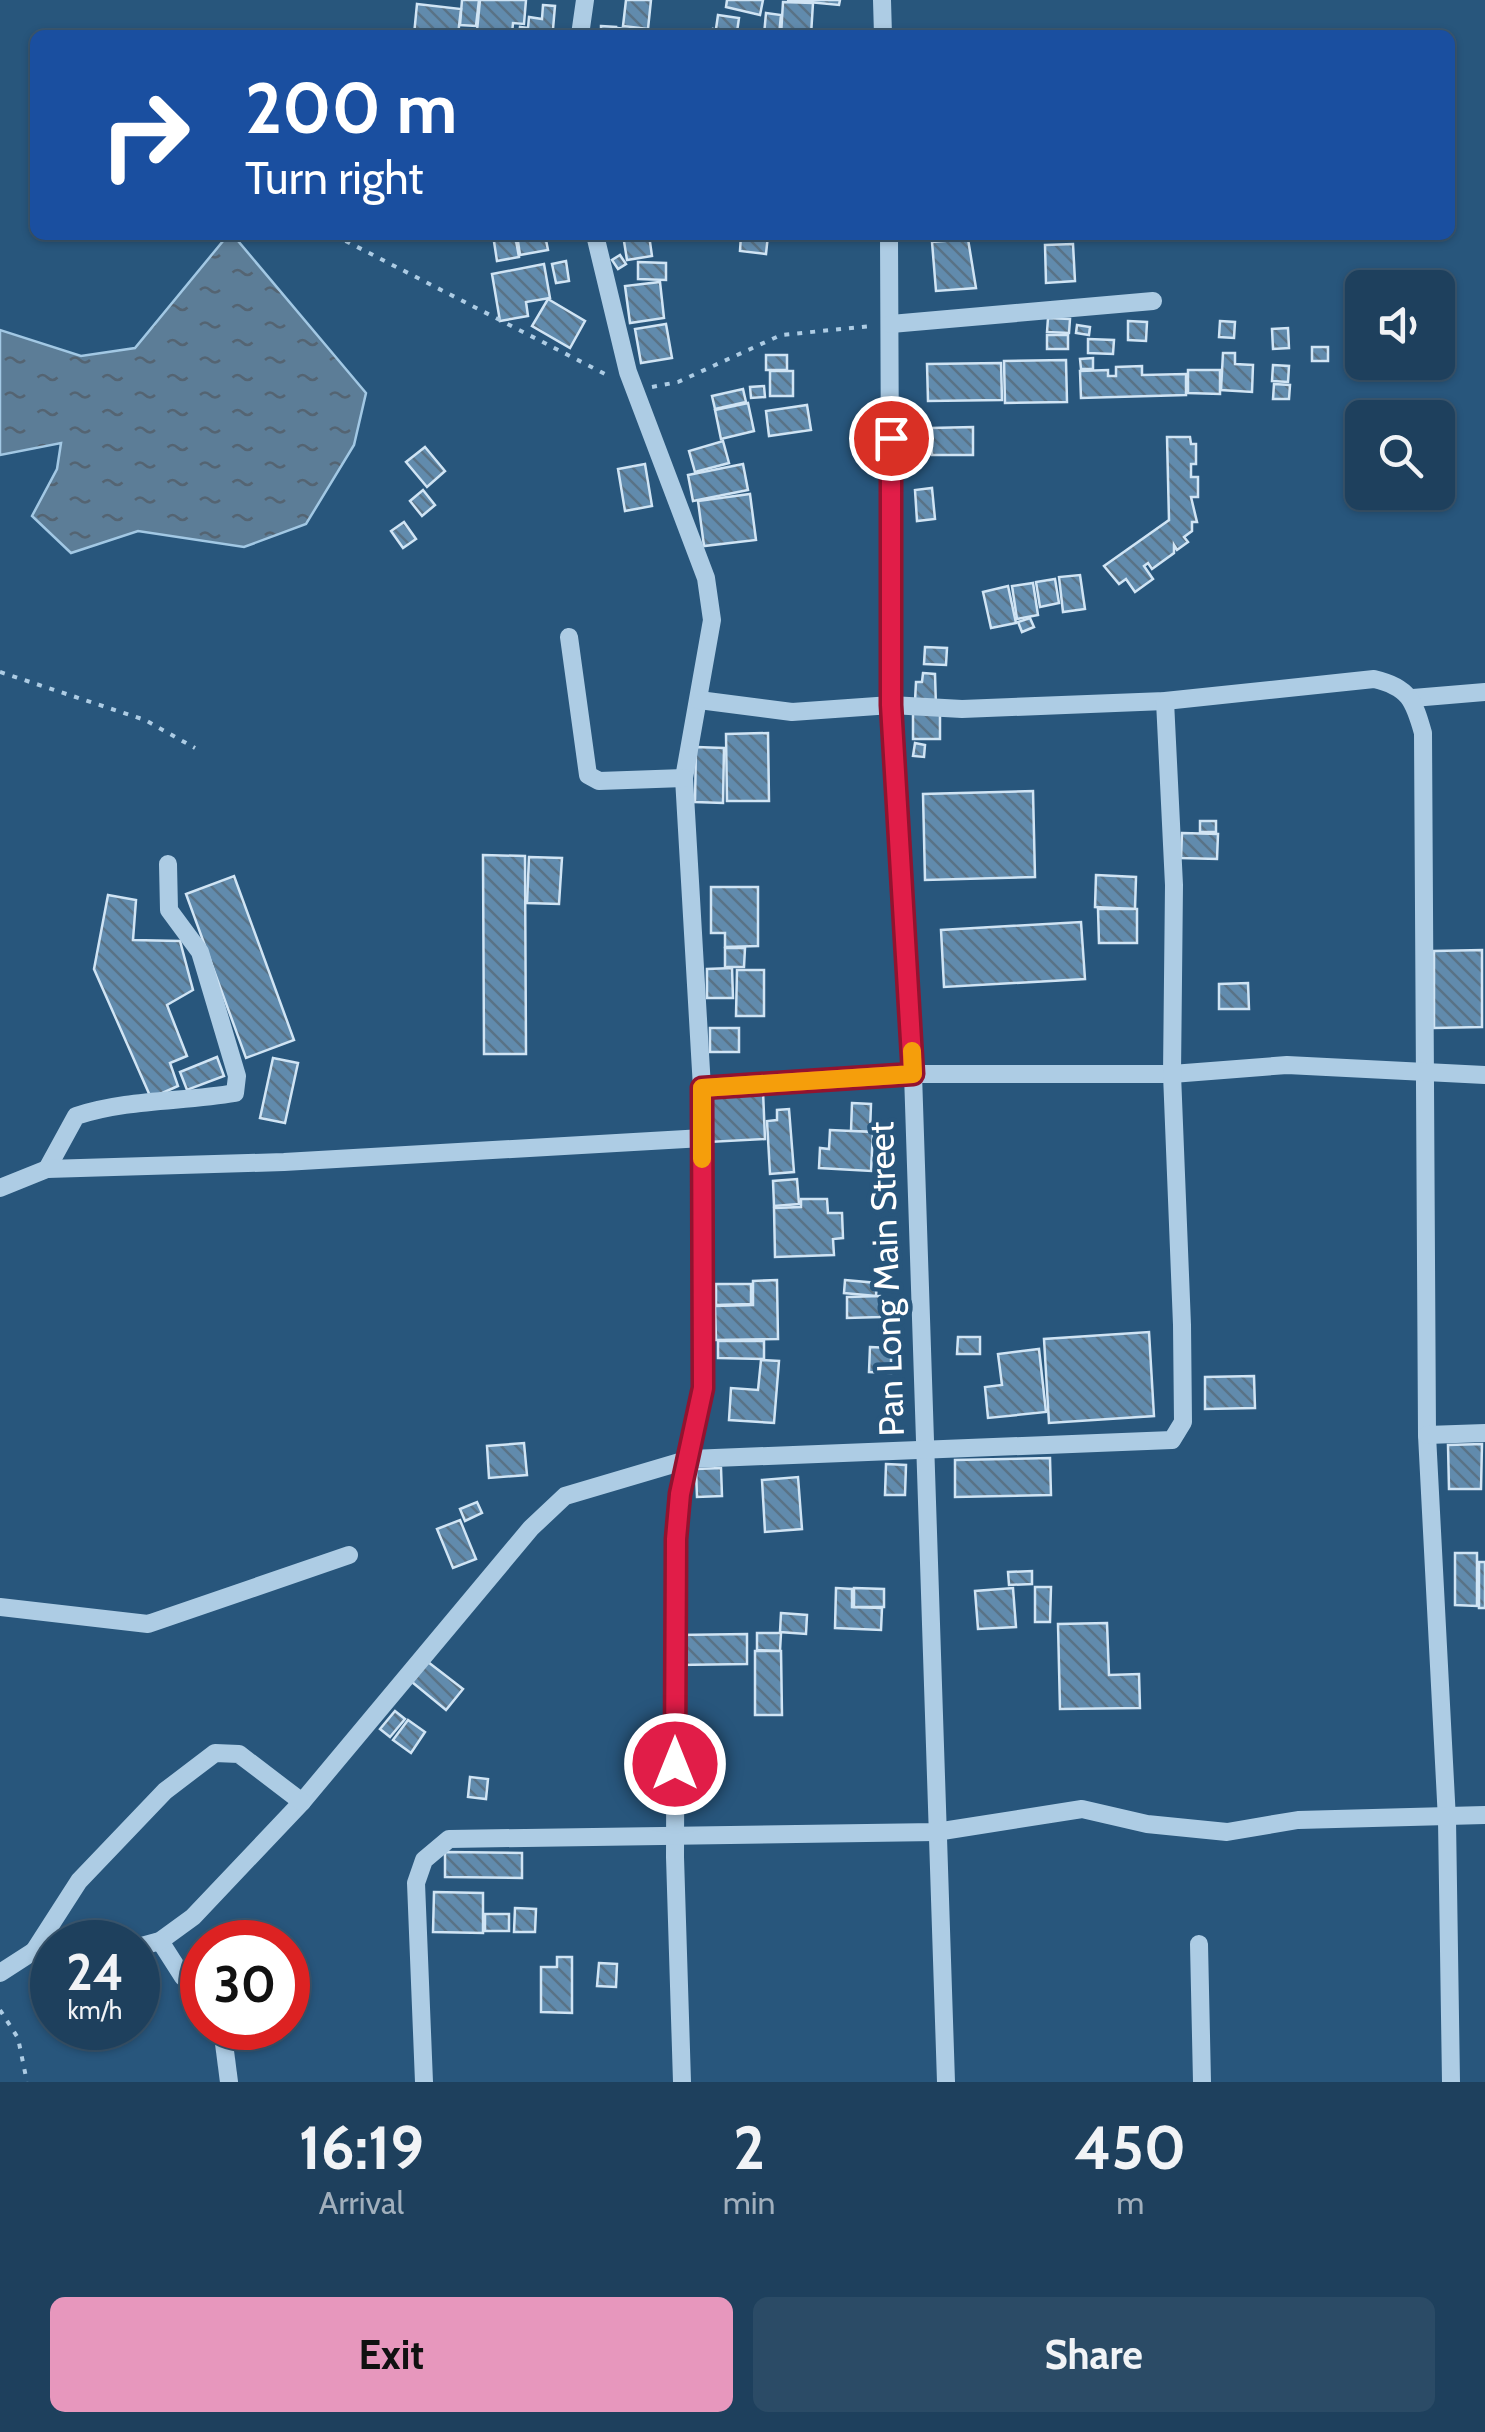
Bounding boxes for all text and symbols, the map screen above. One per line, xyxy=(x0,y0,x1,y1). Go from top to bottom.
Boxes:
text: 200 m xyxy=(245,65,457,151)
icon: right xyxy=(80,70,210,200)
text: Turn right xyxy=(245,151,424,205)
map controls xyxy=(1345,270,1455,510)
button: sound xyxy=(1345,270,1455,380)
pin xyxy=(849,396,934,481)
button: search xyxy=(1345,400,1455,510)
icon: arrive xyxy=(864,411,919,466)
street label: Pan Long Main Street xyxy=(859,1121,913,1437)
position arrow xyxy=(623,1712,727,1816)
speed limit sign: 30 xyxy=(180,1920,310,2050)
text: 24 xyxy=(66,1942,124,2003)
text: km/h xyxy=(68,1995,122,2025)
text: 16:19 xyxy=(299,2111,424,2184)
text: 2 xyxy=(733,2111,765,2184)
text: 450 xyxy=(1074,2111,1186,2184)
text: Arrival xyxy=(319,2183,404,2222)
text: min xyxy=(723,2183,775,2222)
text: m xyxy=(1116,2183,1144,2222)
button: Exit xyxy=(50,2297,733,2412)
button: Share xyxy=(753,2297,1435,2412)

